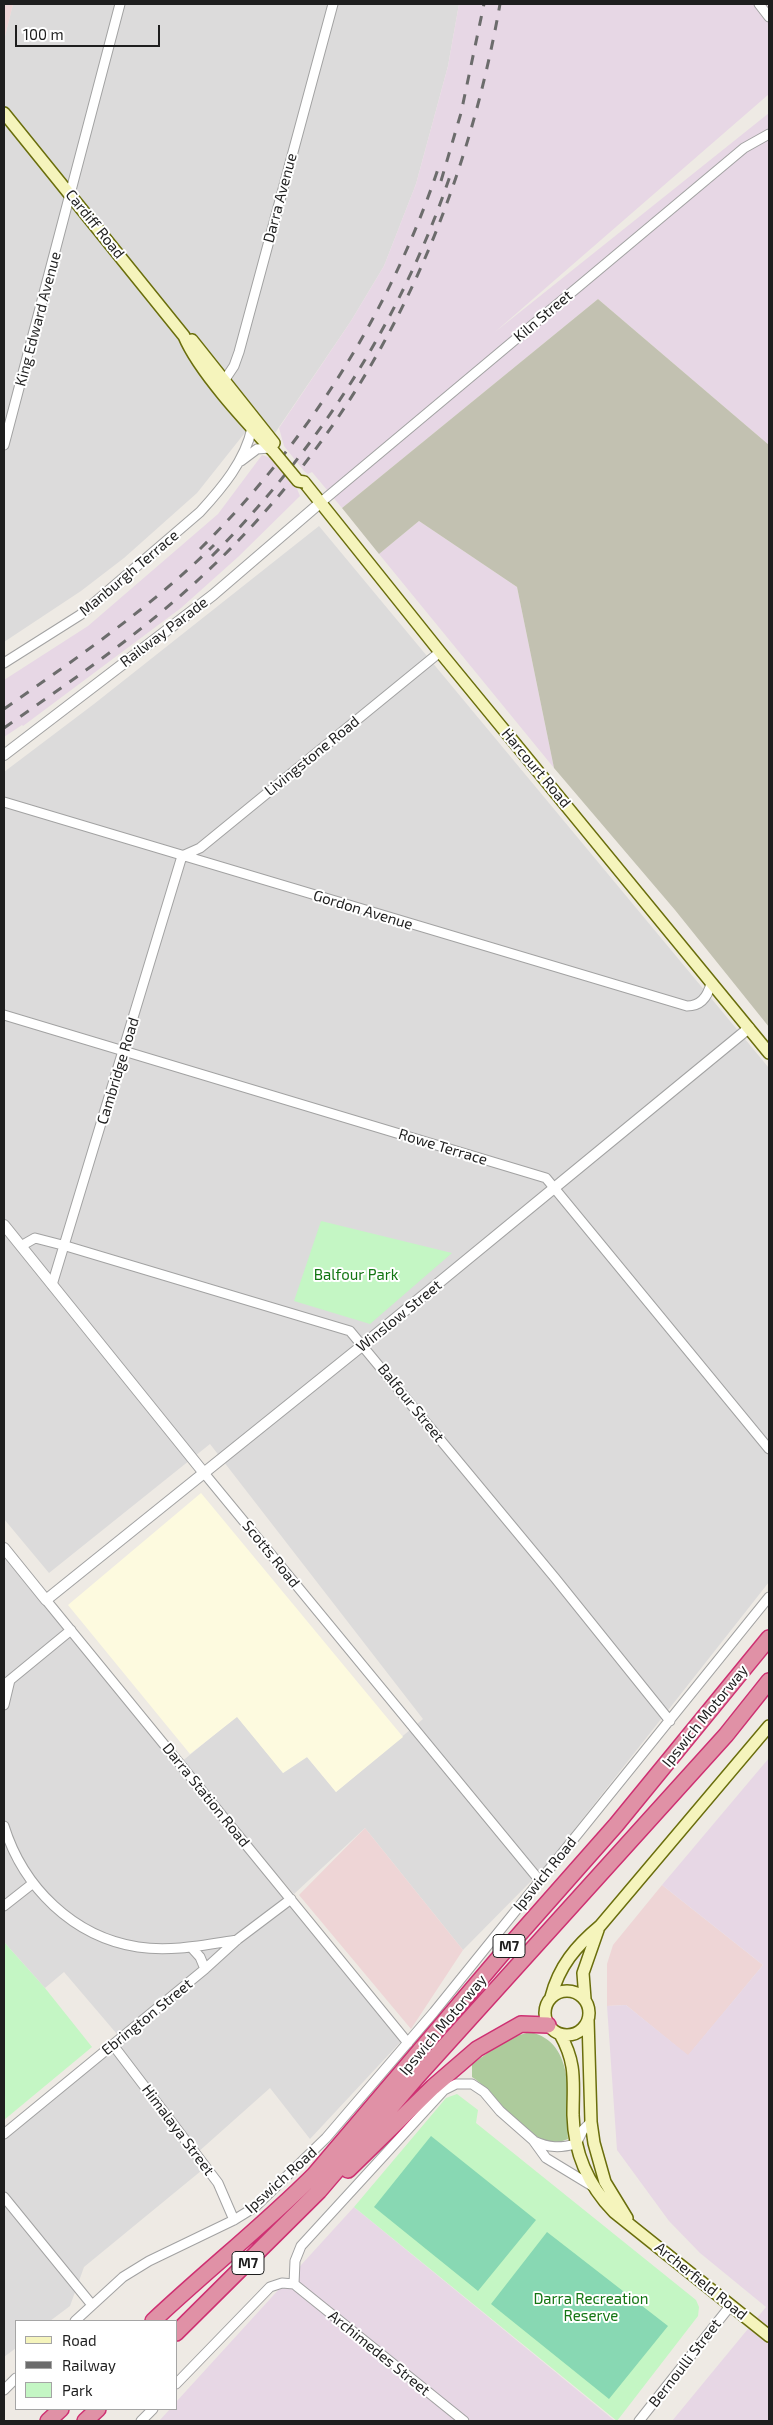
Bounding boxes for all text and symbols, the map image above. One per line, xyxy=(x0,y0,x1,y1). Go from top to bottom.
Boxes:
scale bar xyxy=(18,15,162,47)
text: 100 m xyxy=(23,25,64,43)
street label: Darra Avenue xyxy=(259,151,301,245)
street label: Cardiff Road xyxy=(62,186,128,262)
street label: King Edward Avenue xyxy=(11,250,65,388)
street label: Kiln Street xyxy=(510,286,576,346)
street label: Manburgh Terrace xyxy=(76,526,182,620)
street label: Railway Parade xyxy=(117,593,211,671)
street label: Livingstone Road xyxy=(261,712,363,800)
street label: Harcourt Road xyxy=(498,725,574,811)
street label: Gordon Avenue xyxy=(311,886,415,934)
street label: Cambridge Road xyxy=(93,1015,143,1127)
street label: Rowe Terrace xyxy=(396,1125,490,1169)
park label: Balfour Park xyxy=(314,1266,398,1284)
street label: Winslow Street xyxy=(353,1276,445,1356)
street label: Balfour Street xyxy=(374,1360,448,1446)
street label: Scotts Road xyxy=(238,1517,304,1591)
street label: Ipswich Motorway xyxy=(658,1661,752,1771)
street label: Darra Station Road xyxy=(159,1739,253,1851)
street label: Ipswich Road xyxy=(510,1833,580,1915)
road number: M7 xyxy=(493,1934,525,1958)
street label: Ipswich Motorway xyxy=(396,1971,490,2079)
street label: Ebrington Street xyxy=(98,1975,196,2059)
street label: Himalaya Street xyxy=(138,2081,218,2179)
street label: Ipswich Road xyxy=(241,2143,321,2217)
street label: Archerfield Road xyxy=(651,2238,751,2324)
road number: M7 xyxy=(232,2252,264,2274)
park label: Darra Recreation Reserve xyxy=(533,2290,649,2325)
street label: Archimedes Street xyxy=(325,2307,433,2399)
street label: Bernoulli Street xyxy=(645,2315,725,2411)
legend xyxy=(15,2320,178,2410)
text: Road xyxy=(62,2331,97,2349)
text: Railway xyxy=(62,2356,116,2374)
text: Park xyxy=(62,2381,93,2399)

